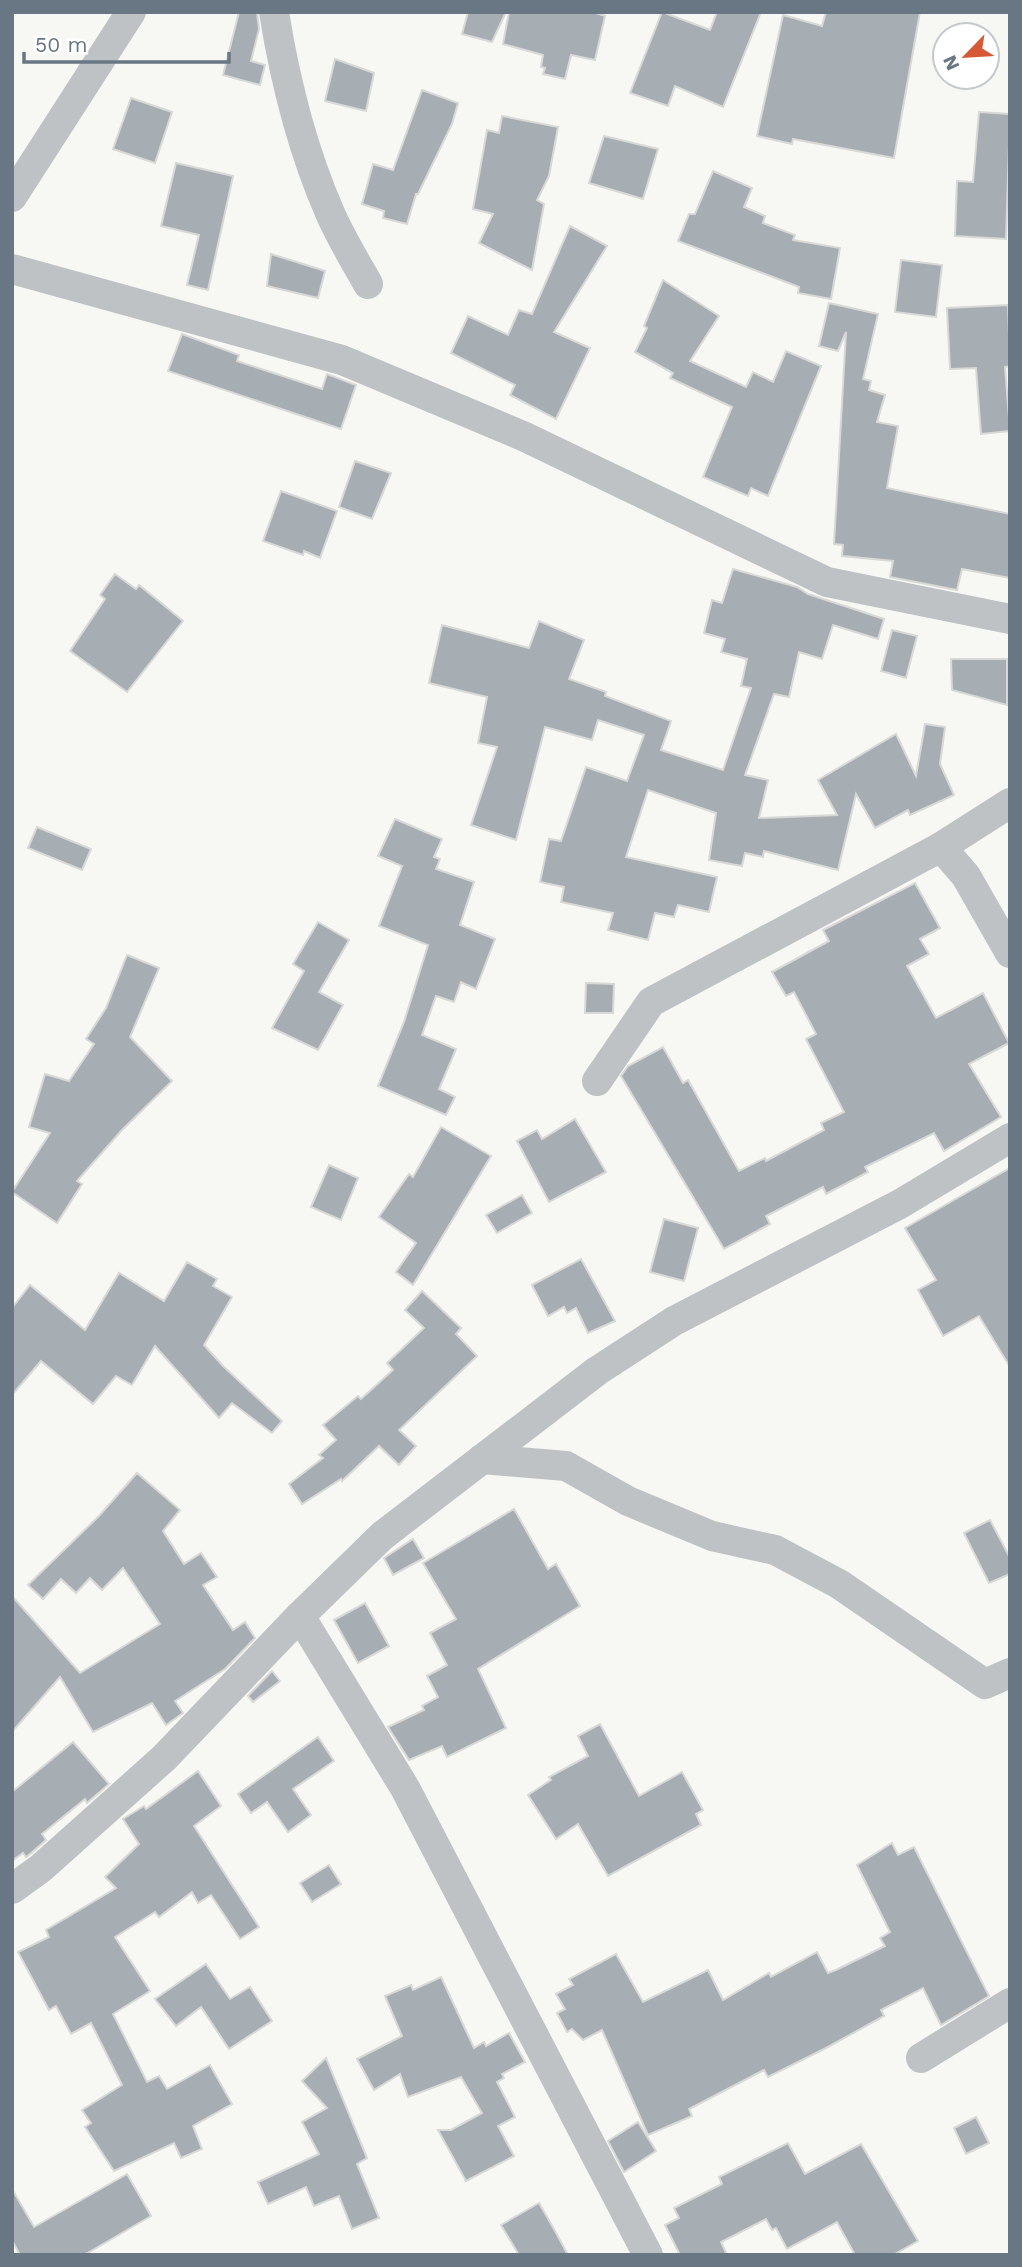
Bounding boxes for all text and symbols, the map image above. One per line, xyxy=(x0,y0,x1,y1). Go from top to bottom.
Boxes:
scale bar xyxy=(24,21,229,65)
north arrow xyxy=(931,21,1001,91)
text: 50 m xyxy=(35,32,87,57)
text: N xyxy=(938,52,964,74)

